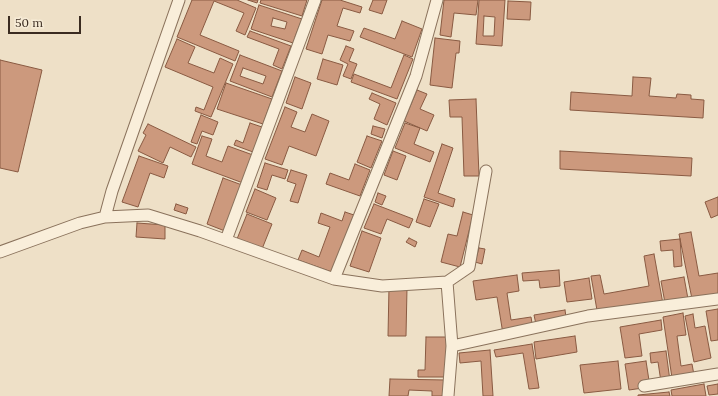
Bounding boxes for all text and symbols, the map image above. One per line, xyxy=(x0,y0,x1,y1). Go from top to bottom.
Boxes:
scale bar xyxy=(10,8,83,34)
text: 50 m xyxy=(15,15,43,30)

